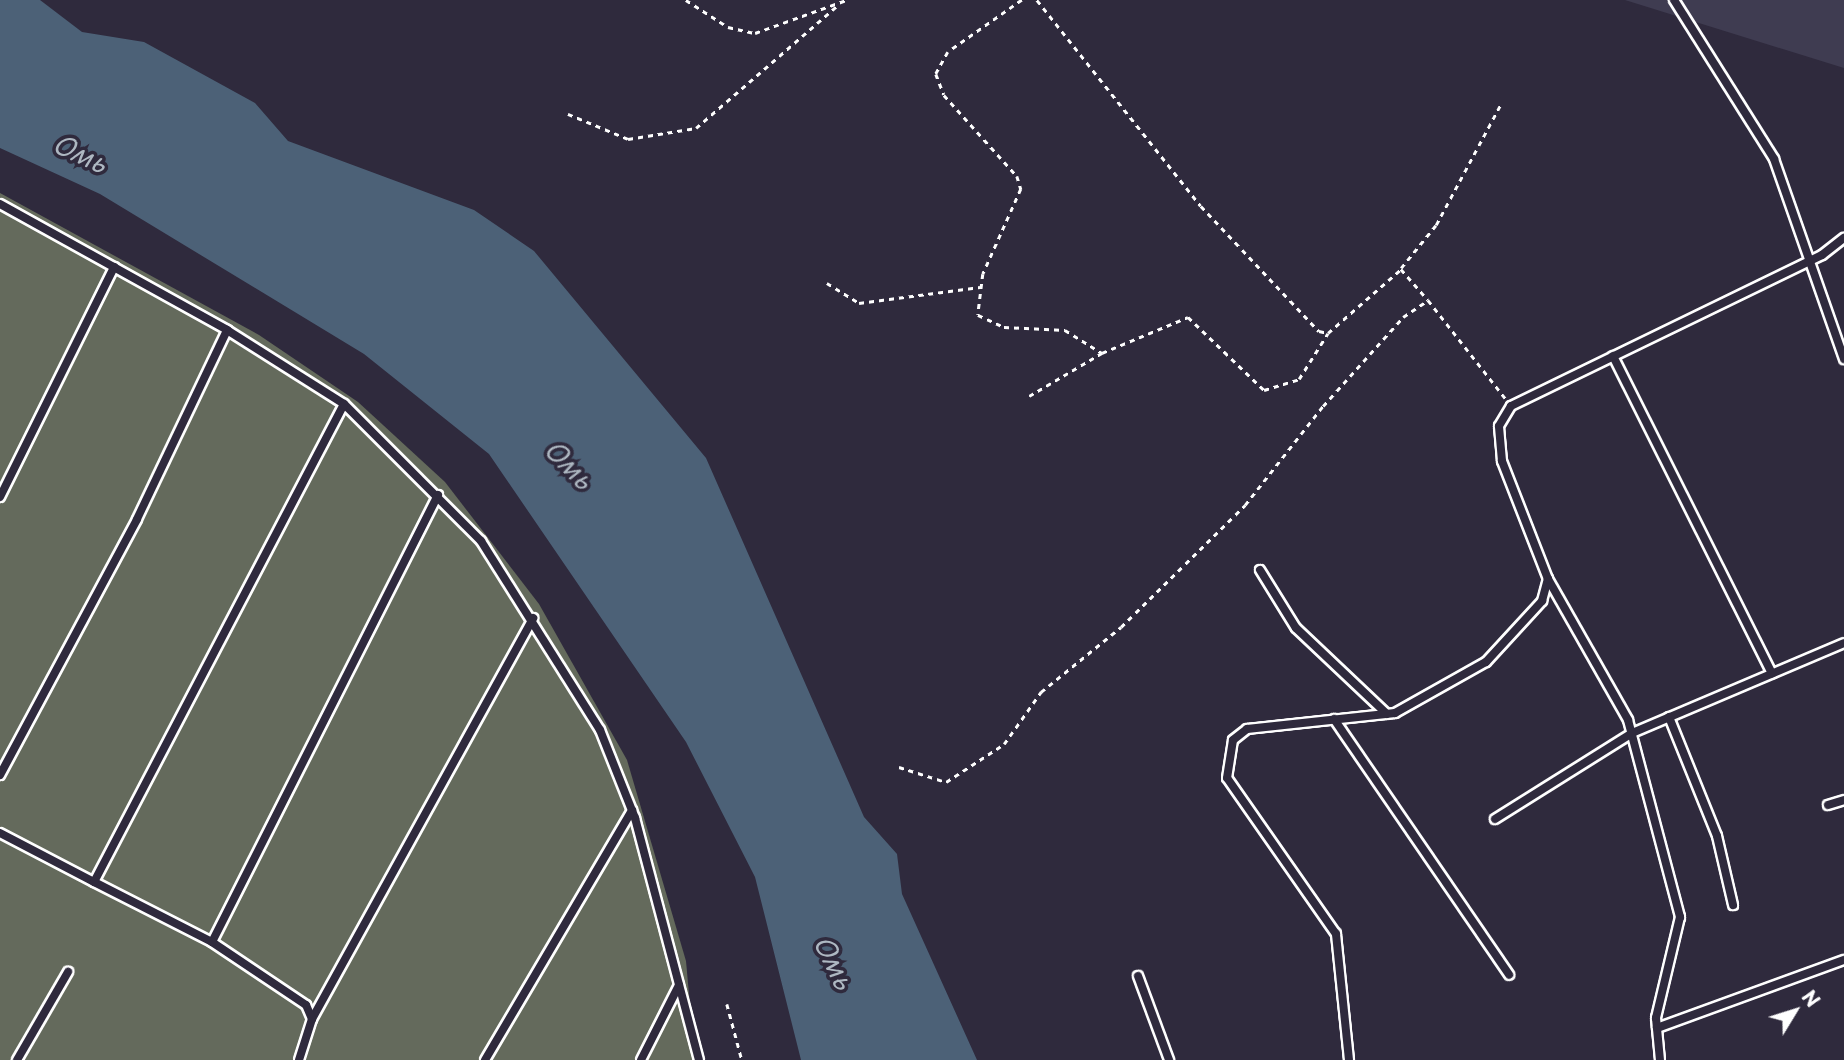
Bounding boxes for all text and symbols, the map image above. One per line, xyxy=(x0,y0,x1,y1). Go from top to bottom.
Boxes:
water label: Омь xyxy=(48,127,112,179)
water label: Омь xyxy=(538,433,600,495)
water label: Омь xyxy=(808,930,860,994)
north arrow xyxy=(1760,976,1830,1046)
text: N xyxy=(1796,984,1827,1013)

